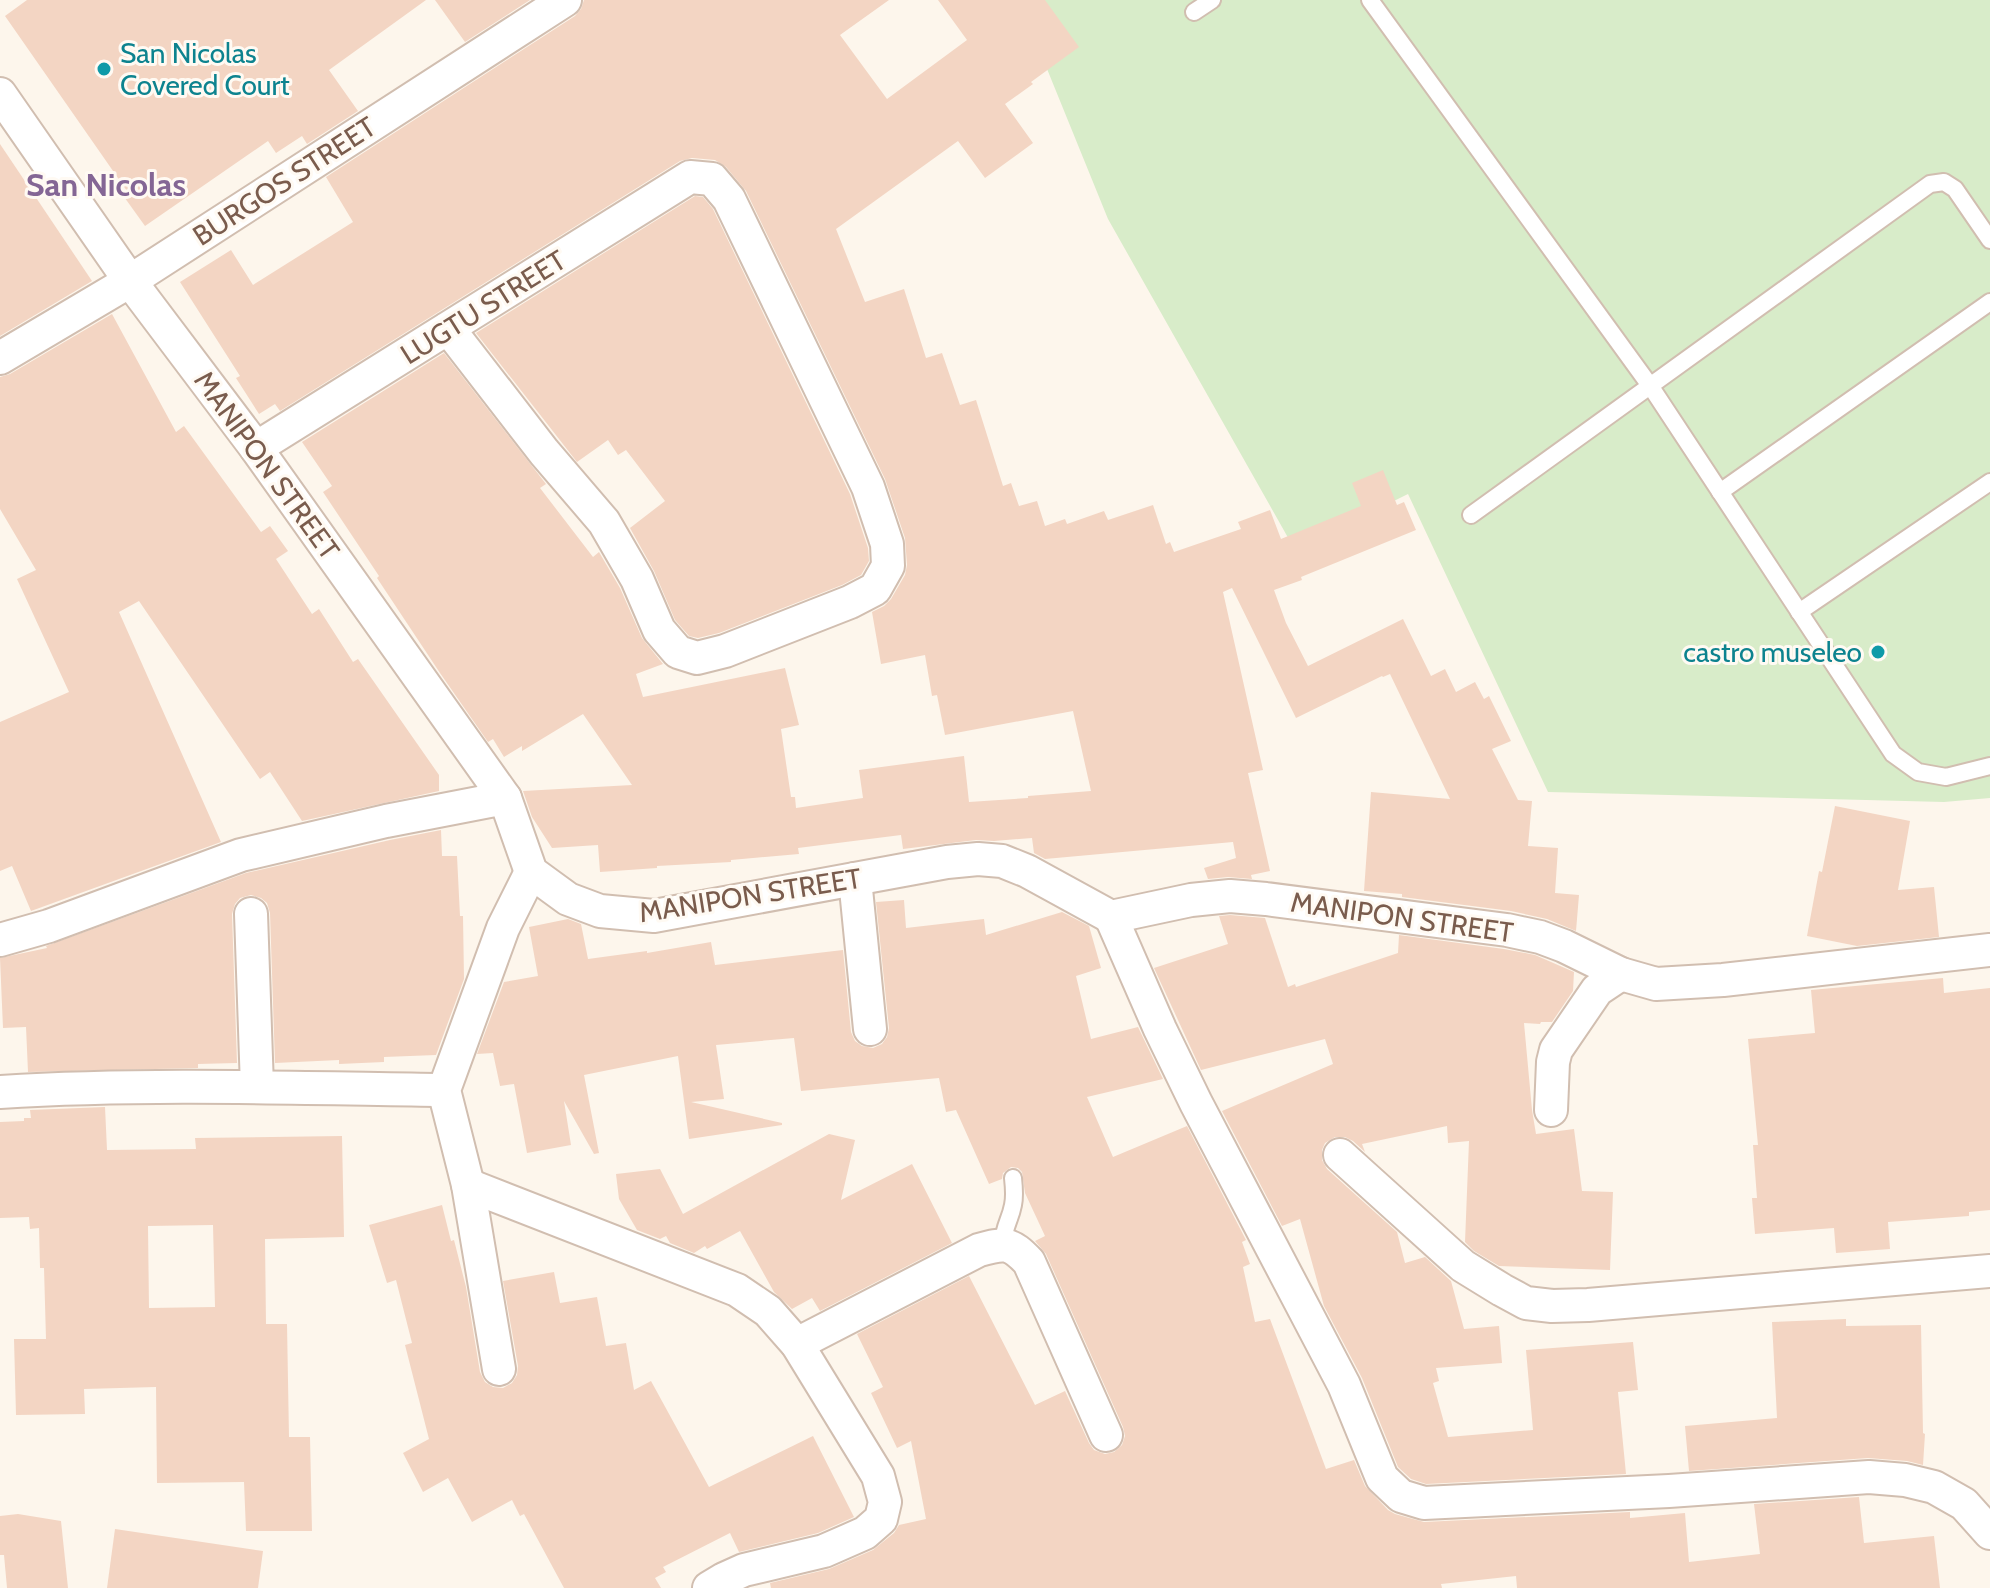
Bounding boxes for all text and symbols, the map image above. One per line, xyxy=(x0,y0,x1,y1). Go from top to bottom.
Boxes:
place label: San Nicolas Covered Court xyxy=(120,36,290,102)
marker: San Nicolas Covered Court xyxy=(95,60,113,78)
street label: BURGOS STREET xyxy=(186,109,382,253)
district label: San Nicolas xyxy=(26,165,186,204)
street label: LUGTU STREET xyxy=(394,243,572,371)
street label: MANIPON STREET xyxy=(187,364,347,566)
place label: castro museleo xyxy=(1683,635,1862,669)
marker: castro museleo xyxy=(1869,643,1887,661)
street label: MANIPON STREET xyxy=(636,861,864,929)
street label: MANIPON STREET xyxy=(1288,885,1516,949)

